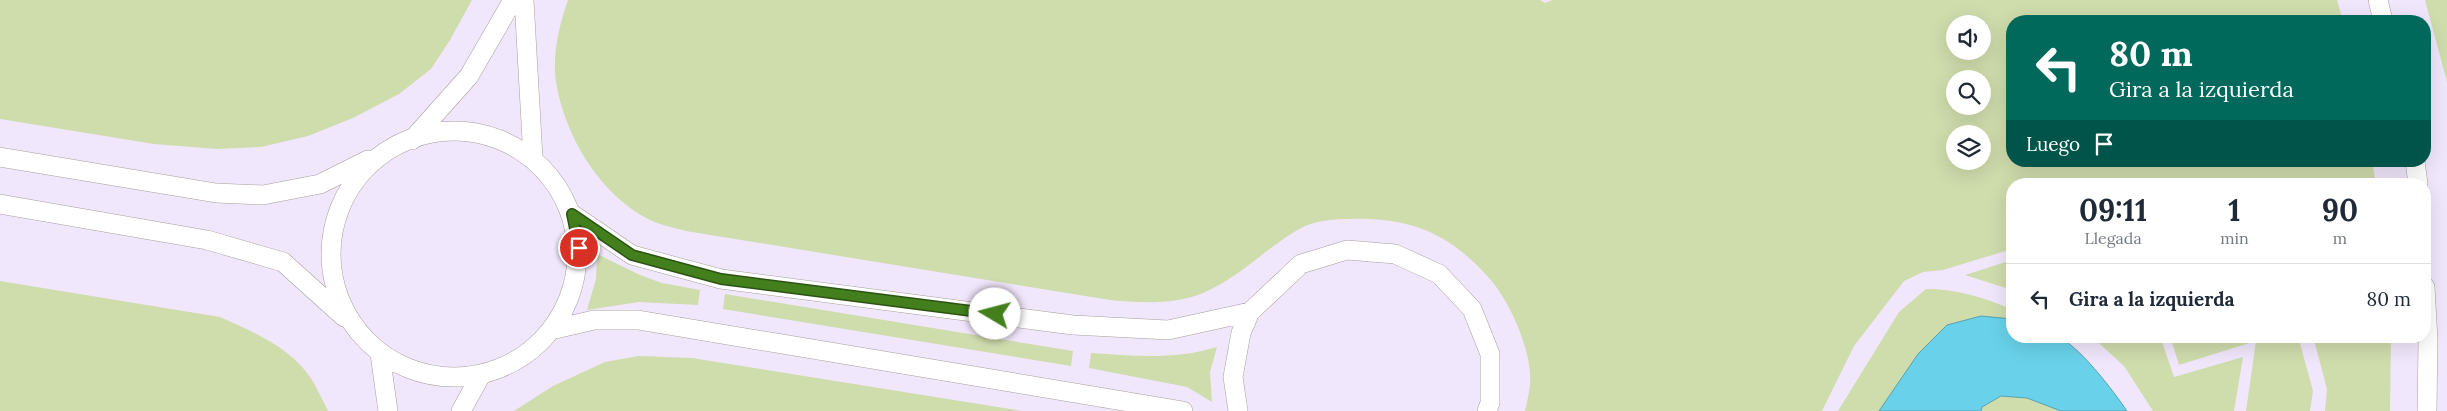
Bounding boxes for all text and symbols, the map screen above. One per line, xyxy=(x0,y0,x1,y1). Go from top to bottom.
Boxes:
map controls xyxy=(1946,15,1991,170)
button: sound xyxy=(1946,15,1991,60)
text: 80 m xyxy=(2109,31,2193,76)
icon: left xyxy=(2026,35,2091,100)
button: search xyxy=(1946,70,1991,115)
text: Gira a la izquierda xyxy=(2109,75,2294,103)
button: layers xyxy=(1946,125,1991,170)
icon: arrive xyxy=(2090,130,2118,158)
text: Luego xyxy=(2026,132,2080,156)
text: 09:11 xyxy=(2079,191,2147,229)
text: 1 xyxy=(2228,191,2241,229)
text: 90 xyxy=(2322,191,2358,229)
pin xyxy=(558,227,600,269)
text: Llegada xyxy=(2084,228,2142,248)
text: min xyxy=(2220,228,2249,248)
text: m xyxy=(2333,228,2347,248)
icon: arrive xyxy=(565,234,593,262)
icon: left xyxy=(2026,285,2054,313)
position arrow xyxy=(968,287,1020,339)
text: Gira a la izquierda xyxy=(2069,287,2235,311)
text: 80 m xyxy=(2367,287,2411,311)

